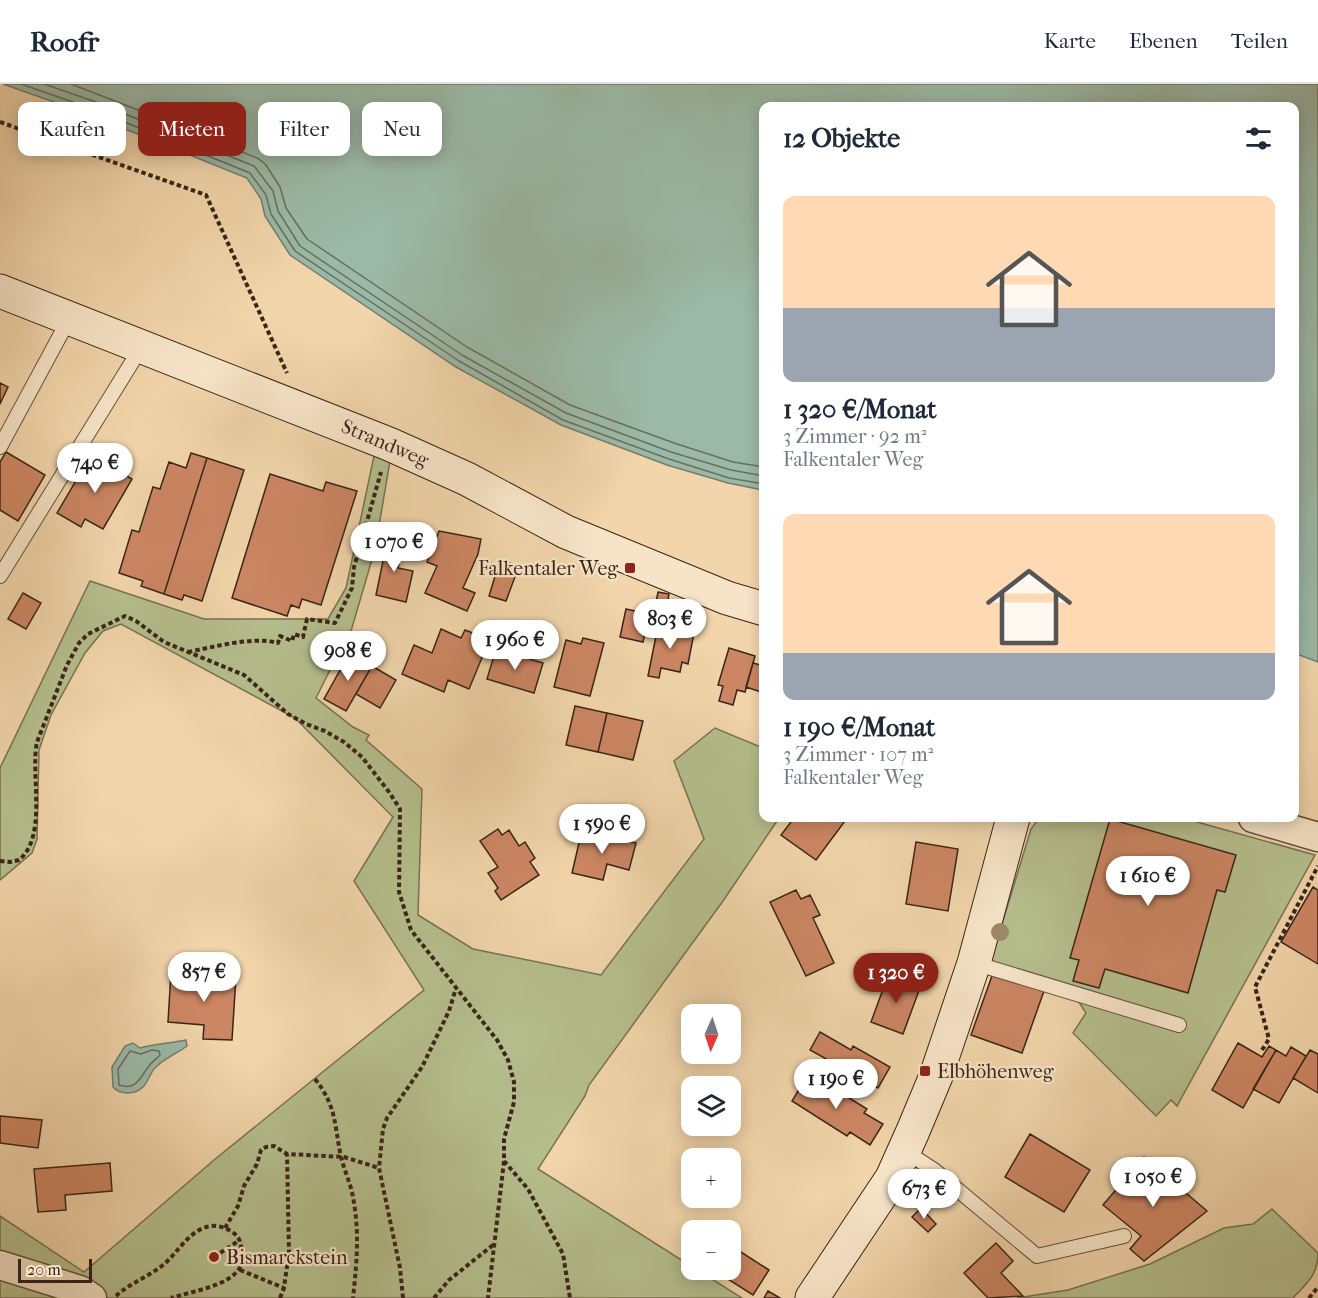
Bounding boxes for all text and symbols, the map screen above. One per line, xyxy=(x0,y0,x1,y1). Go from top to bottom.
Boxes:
text: Roofr xyxy=(30,25,99,58)
text: Karte xyxy=(1044,29,1096,53)
text: Ebenen xyxy=(1129,29,1198,53)
text: Teilen xyxy=(1231,29,1288,53)
chip: Kaufen xyxy=(18,102,126,156)
chip: Mieten xyxy=(138,102,246,156)
chip: Filter xyxy=(258,102,350,156)
chip: Neu xyxy=(362,102,442,156)
icon: filters xyxy=(1242,122,1275,155)
text: 12 Objekte xyxy=(783,123,900,154)
icon: home xyxy=(975,235,1083,343)
text: 1 320 €/Monat xyxy=(783,394,936,425)
street label: Strandweg xyxy=(338,414,432,472)
text: 3 Zimmer · 92 m² xyxy=(783,425,926,448)
pin: 740 € xyxy=(53,443,137,494)
text: Falkentaler Weg xyxy=(783,448,923,471)
text: 740 € xyxy=(71,451,119,474)
pin: 1 070 € xyxy=(339,522,449,573)
text: 1 070 € xyxy=(364,530,424,553)
icon: home xyxy=(975,553,1083,661)
place label: Falkentaler Weg xyxy=(478,557,618,580)
marker: Falkentaler Weg xyxy=(623,561,637,575)
pin: 803 € xyxy=(628,599,712,650)
text: 803 € xyxy=(647,607,693,630)
pin: 1 960 € xyxy=(460,620,570,671)
text: 1 960 € xyxy=(485,628,545,651)
pin: 908 € xyxy=(306,631,390,682)
text: 908 € xyxy=(324,639,372,662)
text: 1 190 €/Monat xyxy=(783,712,935,743)
text: 3 Zimmer · 107 m² xyxy=(783,743,933,766)
text: Falkentaler Weg xyxy=(783,766,923,789)
pin: 1 590 € xyxy=(547,804,657,855)
text: 1 590 € xyxy=(573,812,631,835)
pin: 1 610 € xyxy=(1093,856,1203,907)
text: 1 610 € xyxy=(1120,864,1176,887)
pin: 857 € xyxy=(162,952,246,1003)
pin: 1 320 € xyxy=(841,953,951,1004)
text: 857 € xyxy=(182,960,226,983)
text: 1 320 € xyxy=(867,961,925,984)
north arrow xyxy=(681,1004,741,1064)
map controls xyxy=(681,1004,741,1280)
pin: 1 190 € xyxy=(781,1059,891,1110)
place label: Elbhöhenweg xyxy=(937,1060,1054,1083)
marker: Elbhöhenweg xyxy=(918,1064,932,1078)
text: 1 190 € xyxy=(808,1067,864,1090)
button: layers xyxy=(681,1076,741,1136)
button: + xyxy=(681,1148,741,1208)
pin: 1 050 € xyxy=(1098,1157,1208,1208)
text: 1 050 € xyxy=(1124,1165,1182,1188)
pin: 673 € xyxy=(882,1169,966,1220)
text: 673 € xyxy=(902,1177,946,1200)
button: − xyxy=(681,1220,741,1280)
place label: Bismarckstein xyxy=(226,1246,348,1269)
marker: Bismarckstein xyxy=(207,1250,221,1264)
scale bar xyxy=(18,1256,92,1284)
text: 20 m xyxy=(27,1260,61,1279)

